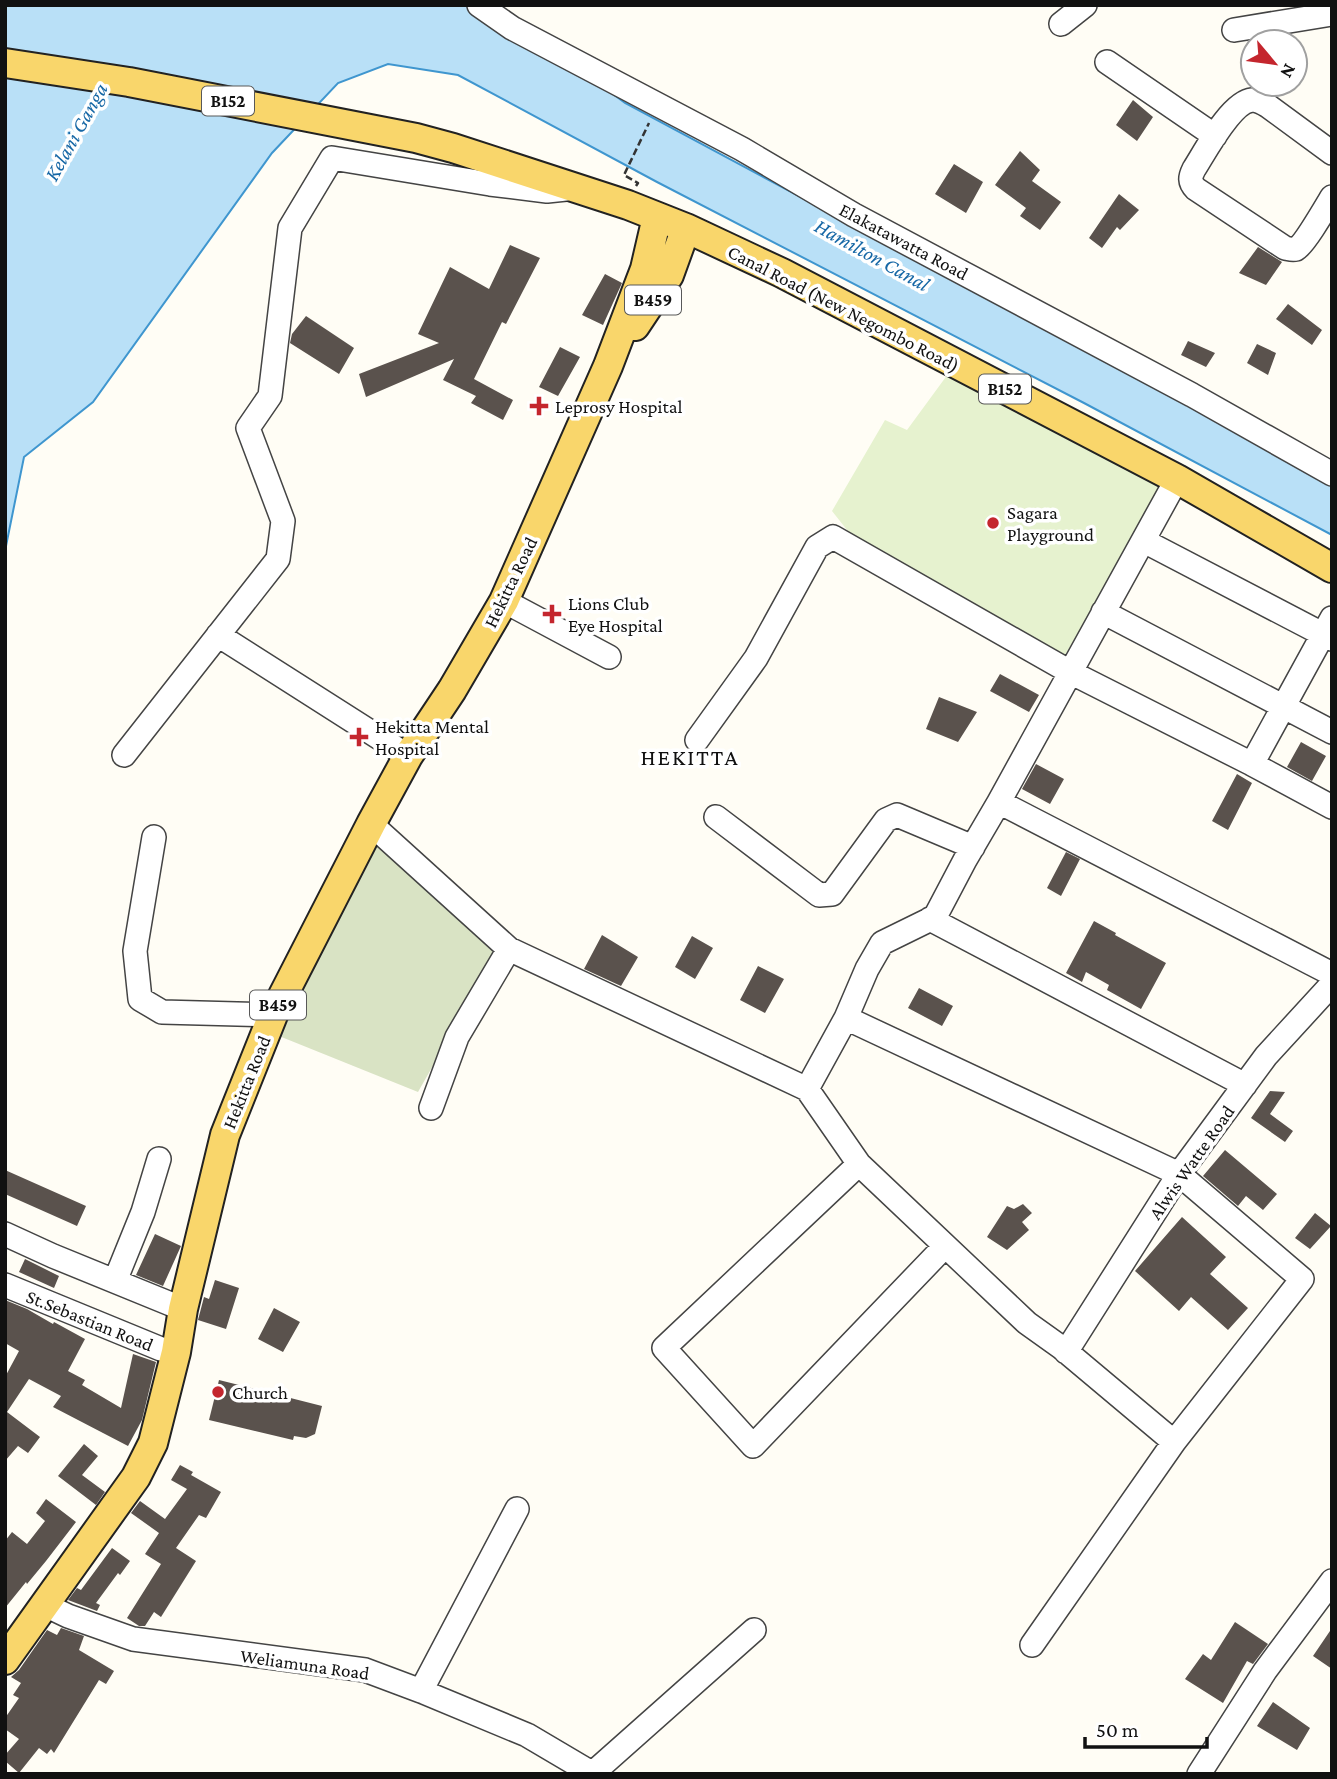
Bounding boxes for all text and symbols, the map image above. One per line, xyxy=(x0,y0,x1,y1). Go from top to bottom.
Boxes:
north arrow xyxy=(1239,28,1309,98)
text: N xyxy=(1276,60,1301,82)
water label: Kelani Ganga xyxy=(39,79,113,185)
road number: B152 xyxy=(202,86,254,116)
street label: Elakatawatta Road xyxy=(836,199,972,284)
water label: Hamilton Canal xyxy=(810,214,934,297)
street label: Canal Road (New Negombo Road) xyxy=(724,241,963,377)
road number: B459 xyxy=(625,286,681,314)
road number: B152 xyxy=(979,374,1031,404)
marker: Leprosy Hospital xyxy=(529,396,549,416)
place label: Leprosy Hospital xyxy=(555,396,683,417)
place label: Sagara Playground xyxy=(1007,502,1094,545)
marker: Sagara Playground xyxy=(985,515,1001,531)
street label: Hekitta Road xyxy=(479,533,541,631)
place label: Lions Club Eye Hospital xyxy=(568,593,663,636)
marker: Lions Club Eye Hospital xyxy=(542,604,562,624)
place label: Hekitta Mental Hospital xyxy=(375,716,489,759)
marker: Hekitta Mental Hospital xyxy=(349,727,369,747)
district label: HEKITTA xyxy=(640,744,740,770)
road number: B459 xyxy=(250,990,306,1020)
street label: Hekitta Road xyxy=(218,1033,275,1132)
street label: Alwis Watte Road xyxy=(1144,1101,1238,1223)
street label: St.Sebastian Road xyxy=(23,1285,156,1356)
place label: Church xyxy=(232,1382,288,1403)
marker: Church xyxy=(210,1384,226,1400)
street label: Weliamuna Road xyxy=(239,1645,371,1684)
scale bar xyxy=(1085,1706,1208,1750)
text: 50 m xyxy=(1096,1718,1139,1742)

